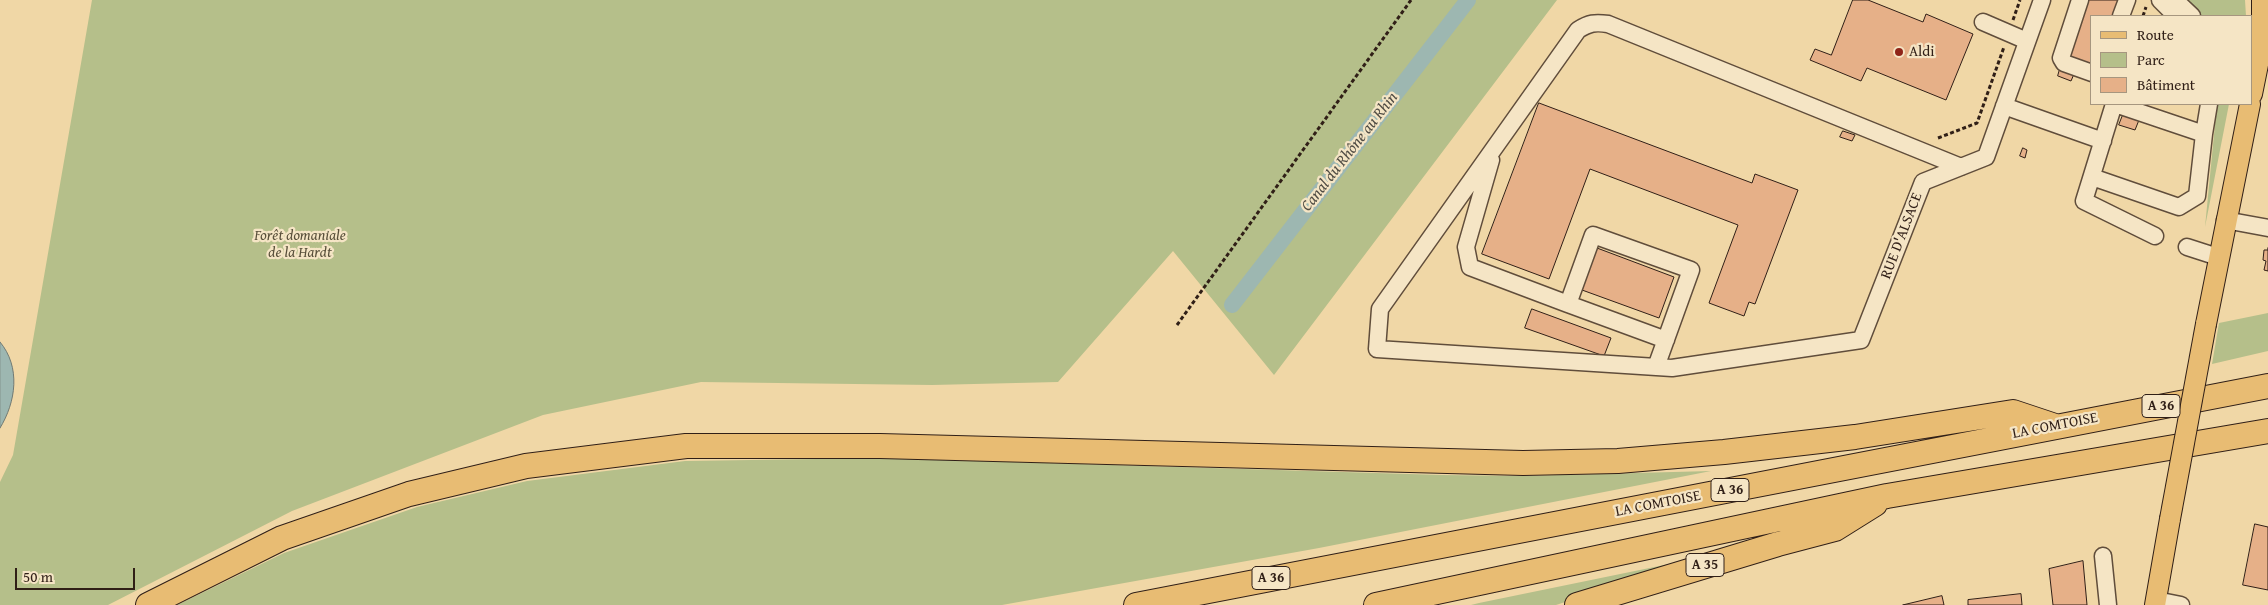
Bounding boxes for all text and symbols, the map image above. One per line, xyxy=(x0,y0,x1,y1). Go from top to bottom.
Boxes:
legend xyxy=(2090,15,2253,105)
text: Route xyxy=(2137,24,2174,45)
place label: Aldi xyxy=(1909,43,1935,61)
marker: Aldi xyxy=(1893,46,1905,58)
text: Parc xyxy=(2137,49,2165,70)
text: Bâtiment xyxy=(2137,74,2195,95)
water label: Canal du Rhône au Rhin xyxy=(1298,89,1402,215)
street label: RUE D'ALSACE xyxy=(1877,190,1927,282)
park label: Forêt domaniale de la Hardt xyxy=(254,227,346,262)
road number: A 36 xyxy=(2142,394,2180,418)
street label: LA COMTOISE xyxy=(2011,409,2099,443)
road number: A 36 xyxy=(1711,478,1749,502)
street label: LA COMTOISE xyxy=(1614,487,1702,521)
road number: A 35 xyxy=(1686,554,1724,576)
scale bar xyxy=(18,558,138,590)
text: 50 m xyxy=(23,566,53,587)
road number: A 36 xyxy=(1252,566,1290,590)

